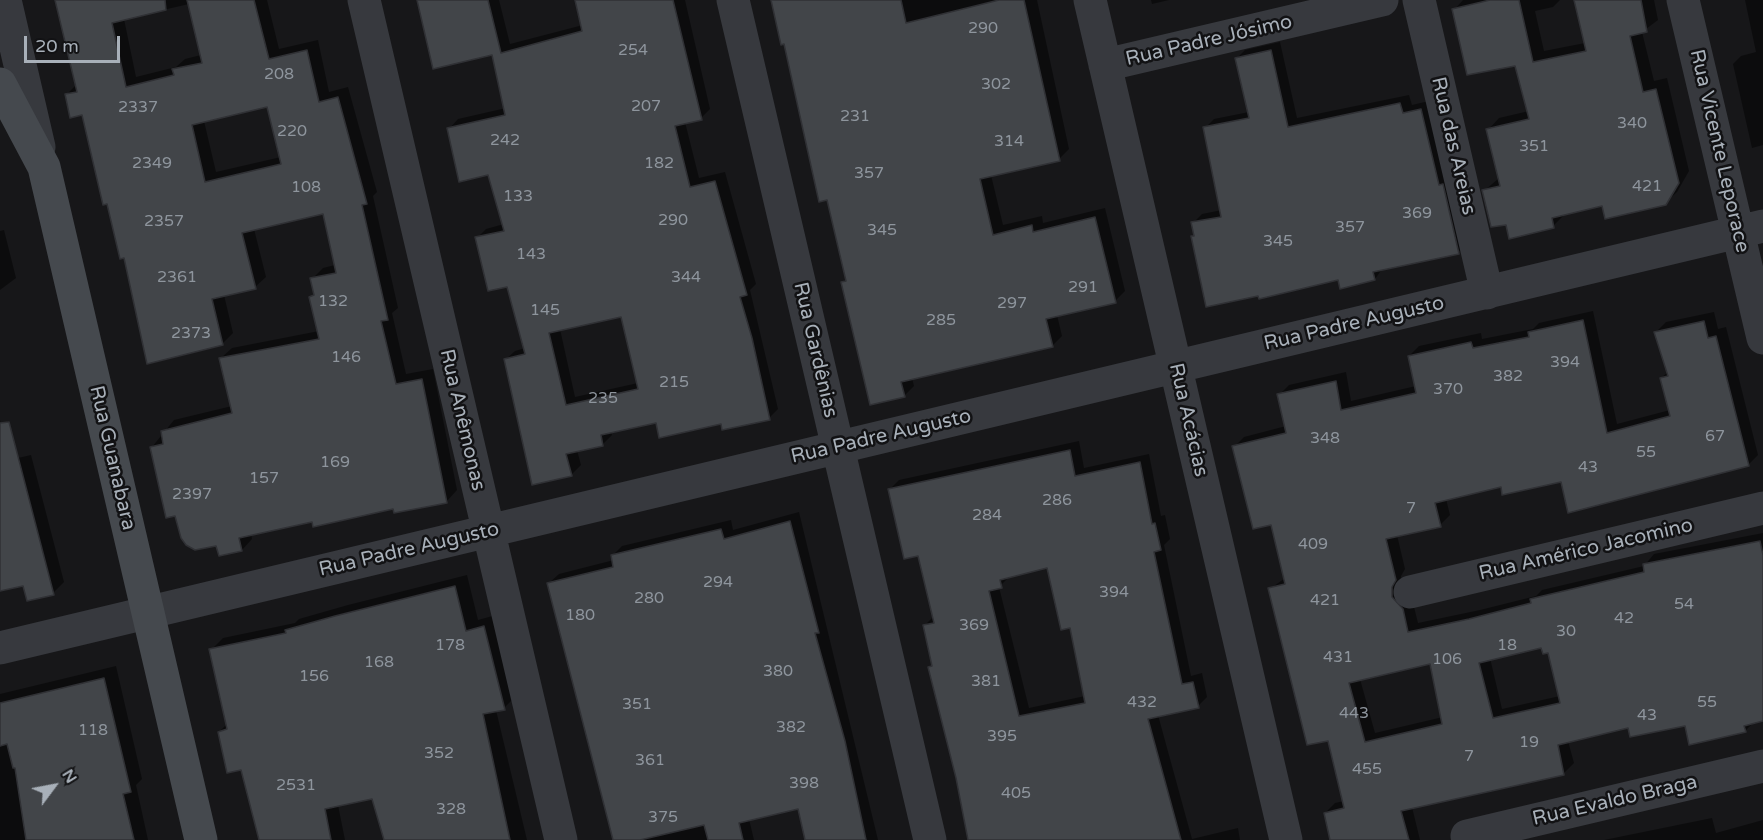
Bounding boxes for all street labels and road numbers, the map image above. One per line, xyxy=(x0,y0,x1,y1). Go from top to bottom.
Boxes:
street label: Rua Padre Jósimo xyxy=(1123,10,1295,72)
street label: Rua Vicente Leporace xyxy=(1684,47,1754,255)
street label: Rua das Areias xyxy=(1425,75,1481,217)
street label: Rua Gardênias xyxy=(788,280,842,420)
street label: Rua Padre Augusto xyxy=(1262,292,1446,356)
street label: Rua Anêmonas xyxy=(434,347,490,493)
street label: Rua Acácias xyxy=(1163,361,1213,479)
street label: Rua Guanabara xyxy=(84,383,140,533)
street label: Rua Padre Augusto xyxy=(789,405,973,469)
street label: Rua Américo Jacomino xyxy=(1477,514,1695,586)
street label: Rua Padre Augusto xyxy=(317,518,501,582)
street label: Rua Evaldo Braga xyxy=(1530,770,1700,832)

